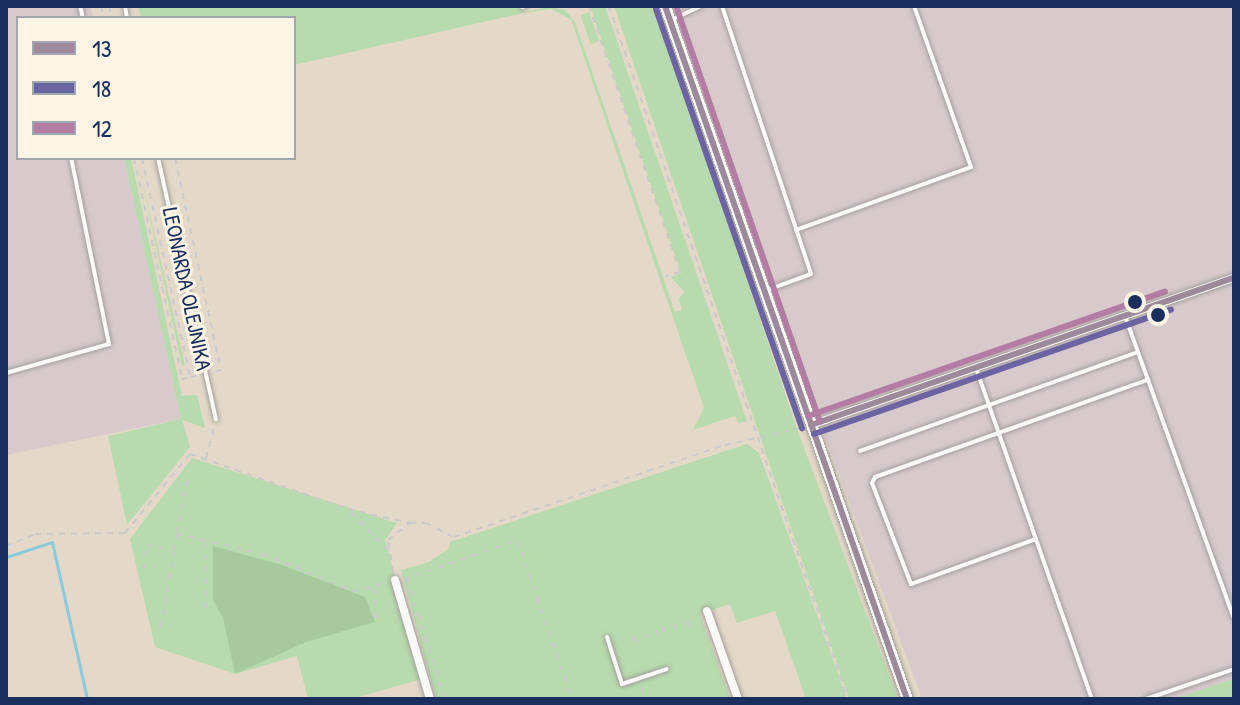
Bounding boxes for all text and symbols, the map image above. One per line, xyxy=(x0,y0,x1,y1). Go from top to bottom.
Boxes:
legend xyxy=(16,16,296,160)
text: 13 xyxy=(92,32,111,64)
text: 18 xyxy=(92,72,111,104)
text: 12 xyxy=(92,112,112,144)
street label: LEONARDA OLEJNIKA xyxy=(157,205,217,373)
unlabelled marker xyxy=(1127,294,1143,310)
unlabelled marker xyxy=(1150,307,1166,323)

